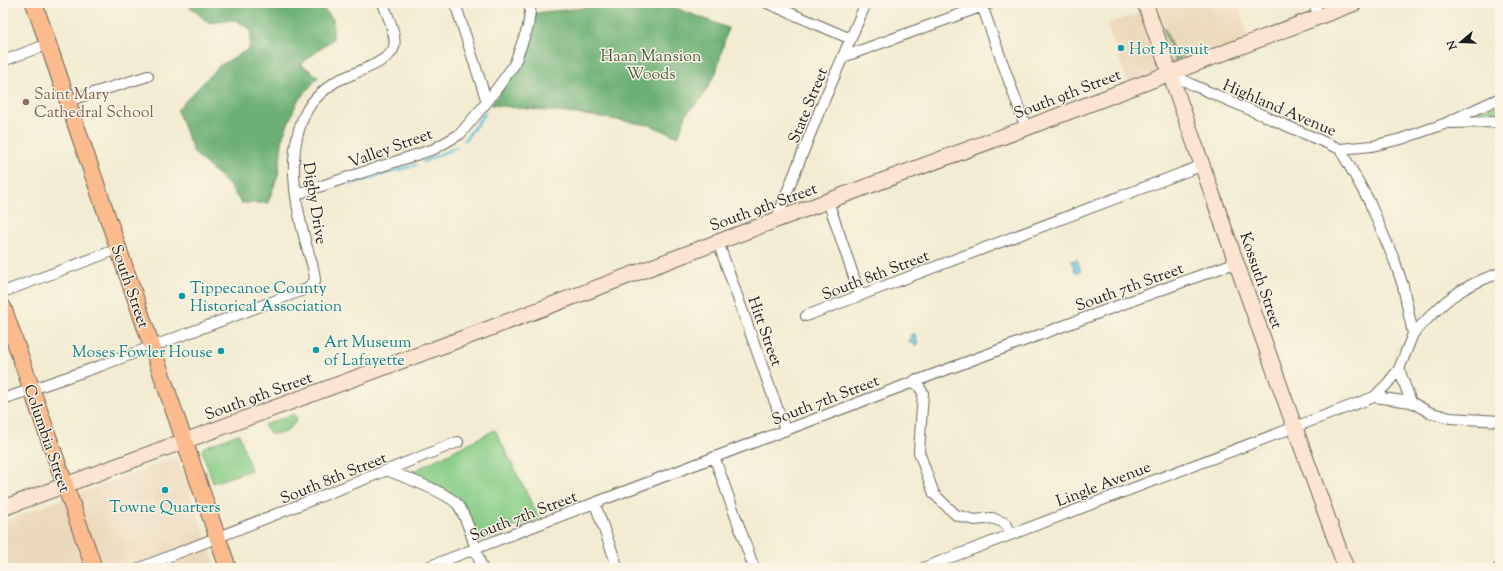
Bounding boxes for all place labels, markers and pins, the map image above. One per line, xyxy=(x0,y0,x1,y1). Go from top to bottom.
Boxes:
place label: Hot Pursuit xyxy=(1129,39,1209,62)
marker: Hot Pursuit xyxy=(1116,43,1126,53)
place label: Saint Mary Cathedral School xyxy=(34,84,155,125)
marker: Saint Mary Cathedral School xyxy=(21,97,31,107)
place label: Tippecanoe County Historical Association xyxy=(190,278,343,319)
marker: Tippecanoe County Historical Association xyxy=(177,291,187,301)
place label: Art Museum of Lafayette xyxy=(324,332,411,373)
place label: Moses Fowler House xyxy=(72,342,213,365)
marker: Art Museum of Lafayette xyxy=(311,345,321,355)
marker: Moses Fowler House xyxy=(216,346,226,356)
marker: Towne Quarters xyxy=(160,485,170,495)
place label: Towne Quarters xyxy=(109,497,221,520)

